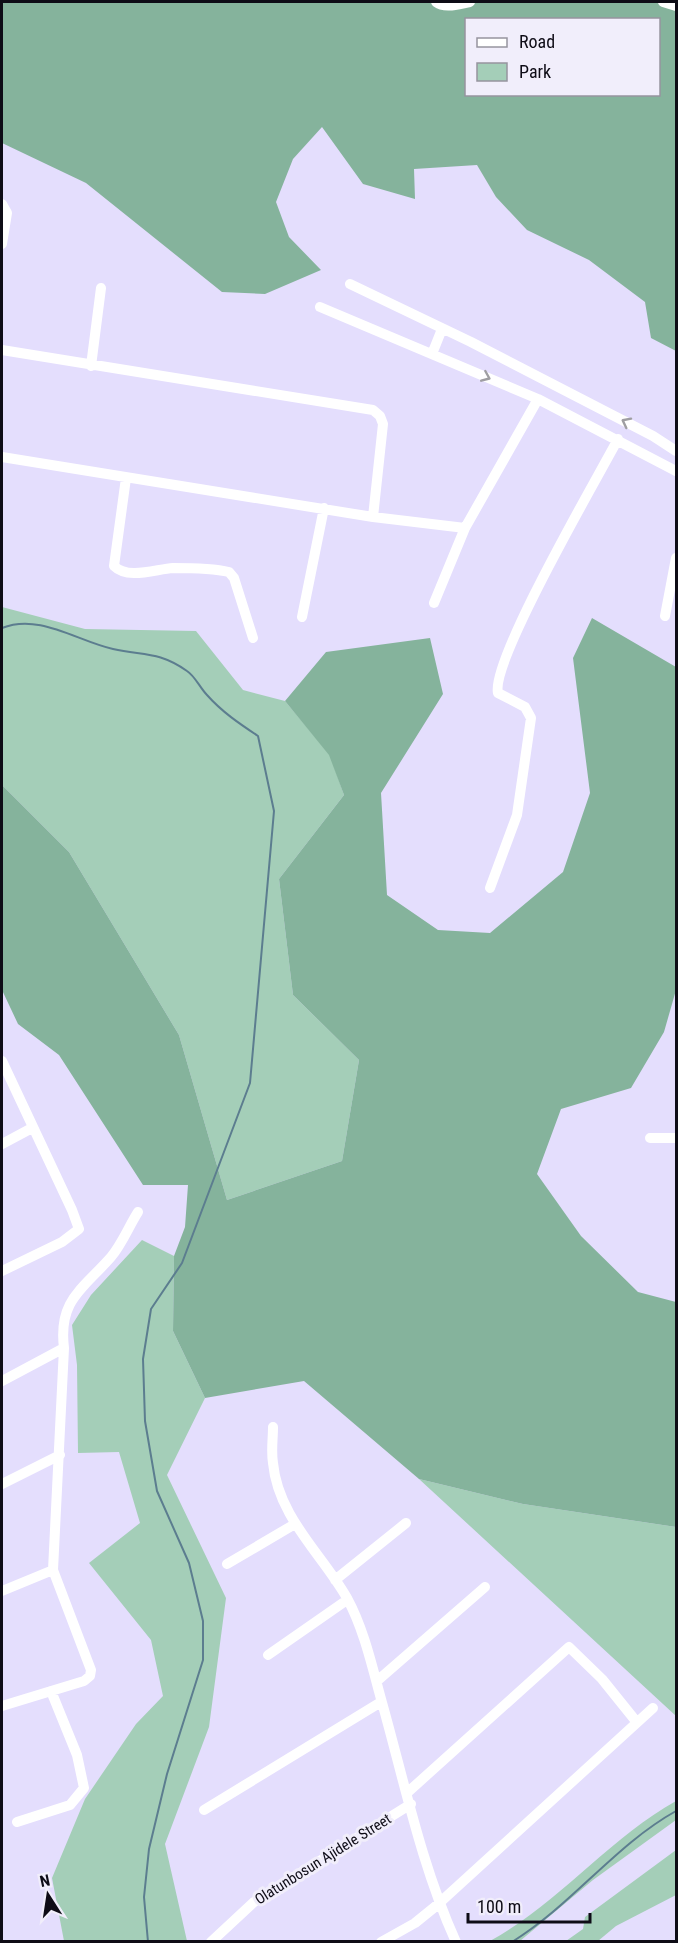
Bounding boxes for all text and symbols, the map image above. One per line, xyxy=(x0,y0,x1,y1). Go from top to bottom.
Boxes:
legend xyxy=(465,18,660,96)
text: Road xyxy=(519,31,555,52)
text: Park xyxy=(519,61,551,82)
one-way arrow xyxy=(480,369,491,381)
one-way arrow xyxy=(621,417,632,429)
street label: Olatunbosun Ajidele Street xyxy=(252,1810,394,1908)
north arrow xyxy=(18,1865,78,1925)
text: N xyxy=(38,1871,52,1891)
scale bar xyxy=(468,1886,590,1924)
text: 100 m xyxy=(477,1896,521,1917)

